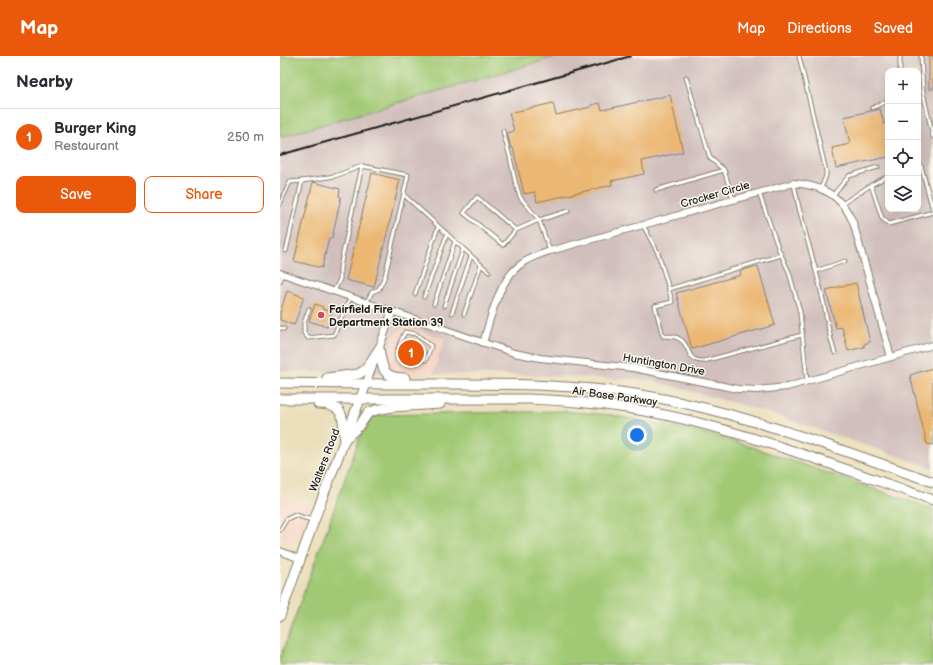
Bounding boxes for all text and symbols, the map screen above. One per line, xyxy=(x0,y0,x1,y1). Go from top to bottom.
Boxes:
text: Map xyxy=(20,17,58,40)
text: Map xyxy=(737,20,765,37)
text: Directions xyxy=(787,20,852,37)
text: Saved xyxy=(874,20,913,37)
map controls xyxy=(885,68,921,212)
button: + xyxy=(885,68,921,104)
text: Nearby xyxy=(16,72,73,92)
button: − xyxy=(885,104,921,140)
text: Burger King xyxy=(54,119,136,138)
text: 1 xyxy=(26,129,32,145)
text: 250 m xyxy=(227,129,264,145)
text: Restaurant xyxy=(54,138,119,154)
button: locate xyxy=(885,140,921,176)
button: Save xyxy=(16,176,136,213)
button: Share xyxy=(144,176,264,213)
button: layers xyxy=(885,176,921,212)
street label: Crocker Circle xyxy=(679,178,752,211)
place label: Fairfield Fire Department Station 39 xyxy=(329,303,443,329)
marker: Fairfield Fire Department Station 39 xyxy=(316,310,326,320)
pin: 1 xyxy=(398,338,424,368)
street label: Huntington Drive xyxy=(622,351,706,378)
street label: Air Base Parkway xyxy=(572,384,658,409)
your location xyxy=(627,425,647,445)
street label: Walters Road xyxy=(306,427,342,494)

